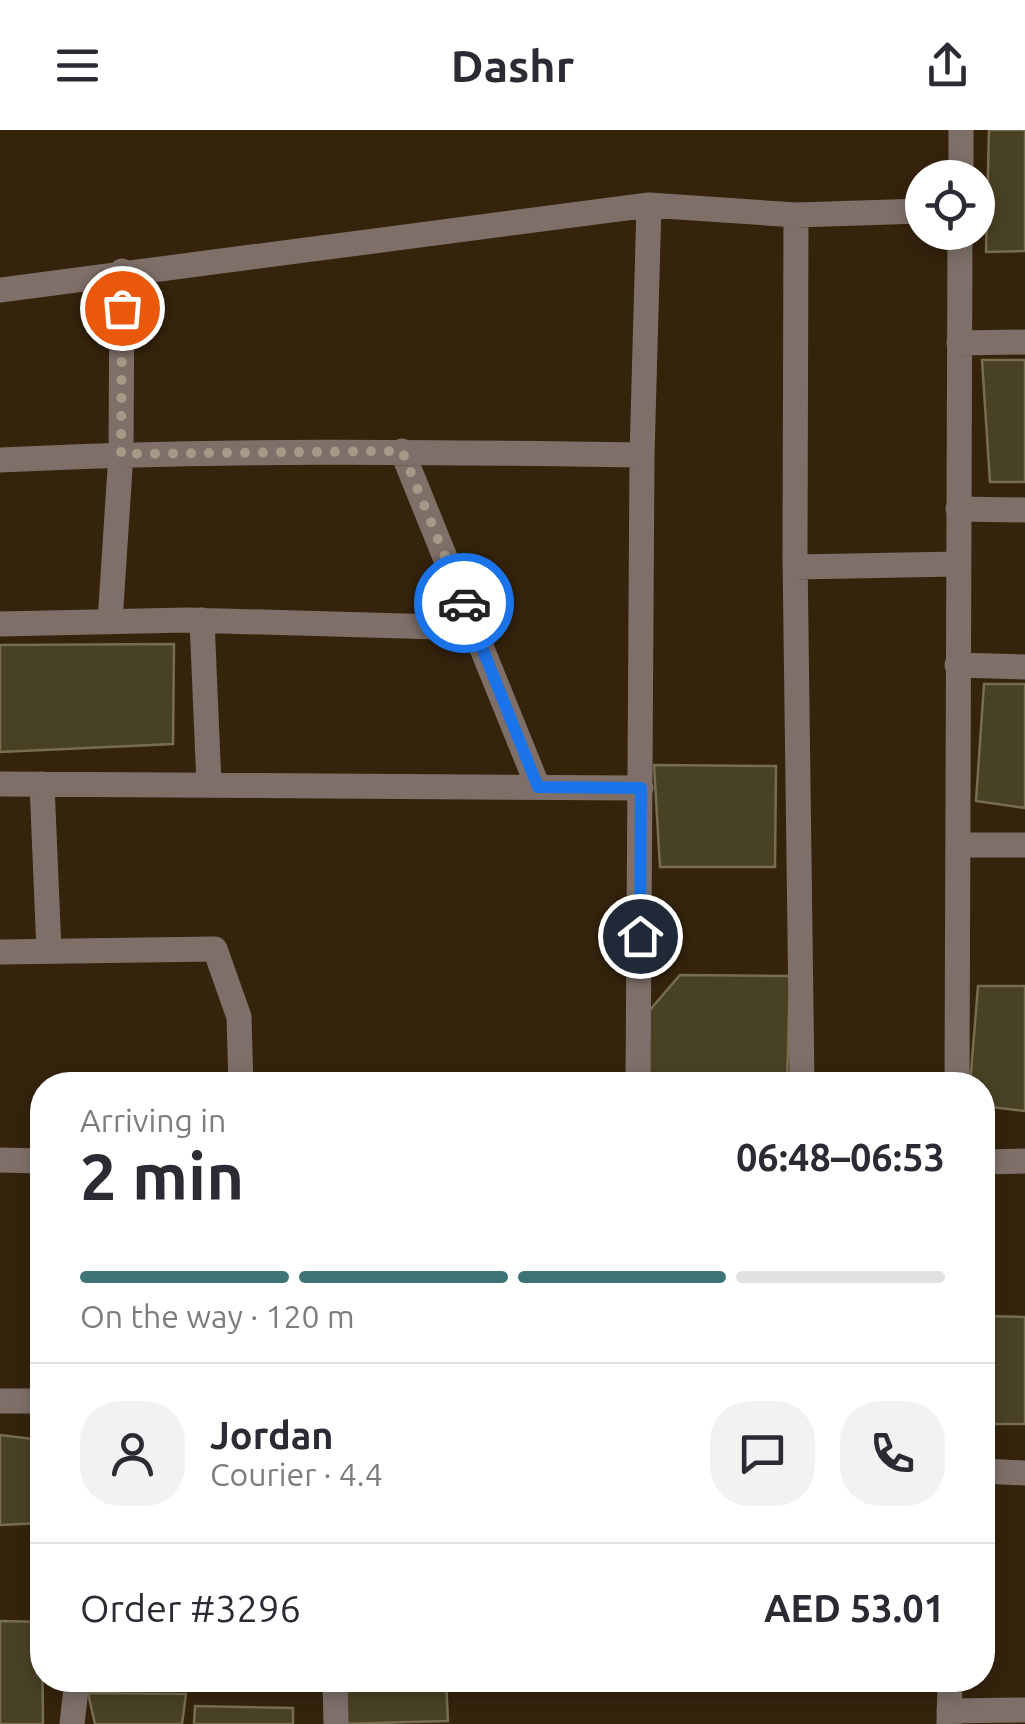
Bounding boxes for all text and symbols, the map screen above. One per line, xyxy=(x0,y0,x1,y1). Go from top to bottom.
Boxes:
icon: menu xyxy=(50,38,105,93)
icon: share xyxy=(920,38,975,93)
text: Dashr xyxy=(451,40,574,91)
map controls xyxy=(905,160,995,250)
button: locate xyxy=(905,160,995,250)
pin xyxy=(80,266,165,351)
icon: bag xyxy=(95,281,150,336)
courier xyxy=(414,553,514,653)
icon: car xyxy=(437,576,492,631)
pin xyxy=(598,894,683,979)
icon: home xyxy=(613,909,668,964)
text: Arriving in xyxy=(80,1102,226,1138)
text: 06:48–06:53 xyxy=(736,1136,945,1178)
text: 2 min xyxy=(80,1139,244,1212)
text: On the way · 120 m xyxy=(80,1298,355,1334)
button: person xyxy=(80,1401,185,1506)
button: chat xyxy=(710,1401,815,1506)
button: phone xyxy=(840,1401,945,1506)
text: Jordan xyxy=(210,1414,334,1456)
text: Courier · 4.4 xyxy=(210,1456,383,1492)
text: Order #3296 xyxy=(80,1587,301,1629)
text: AED 53.01 xyxy=(764,1587,945,1629)

